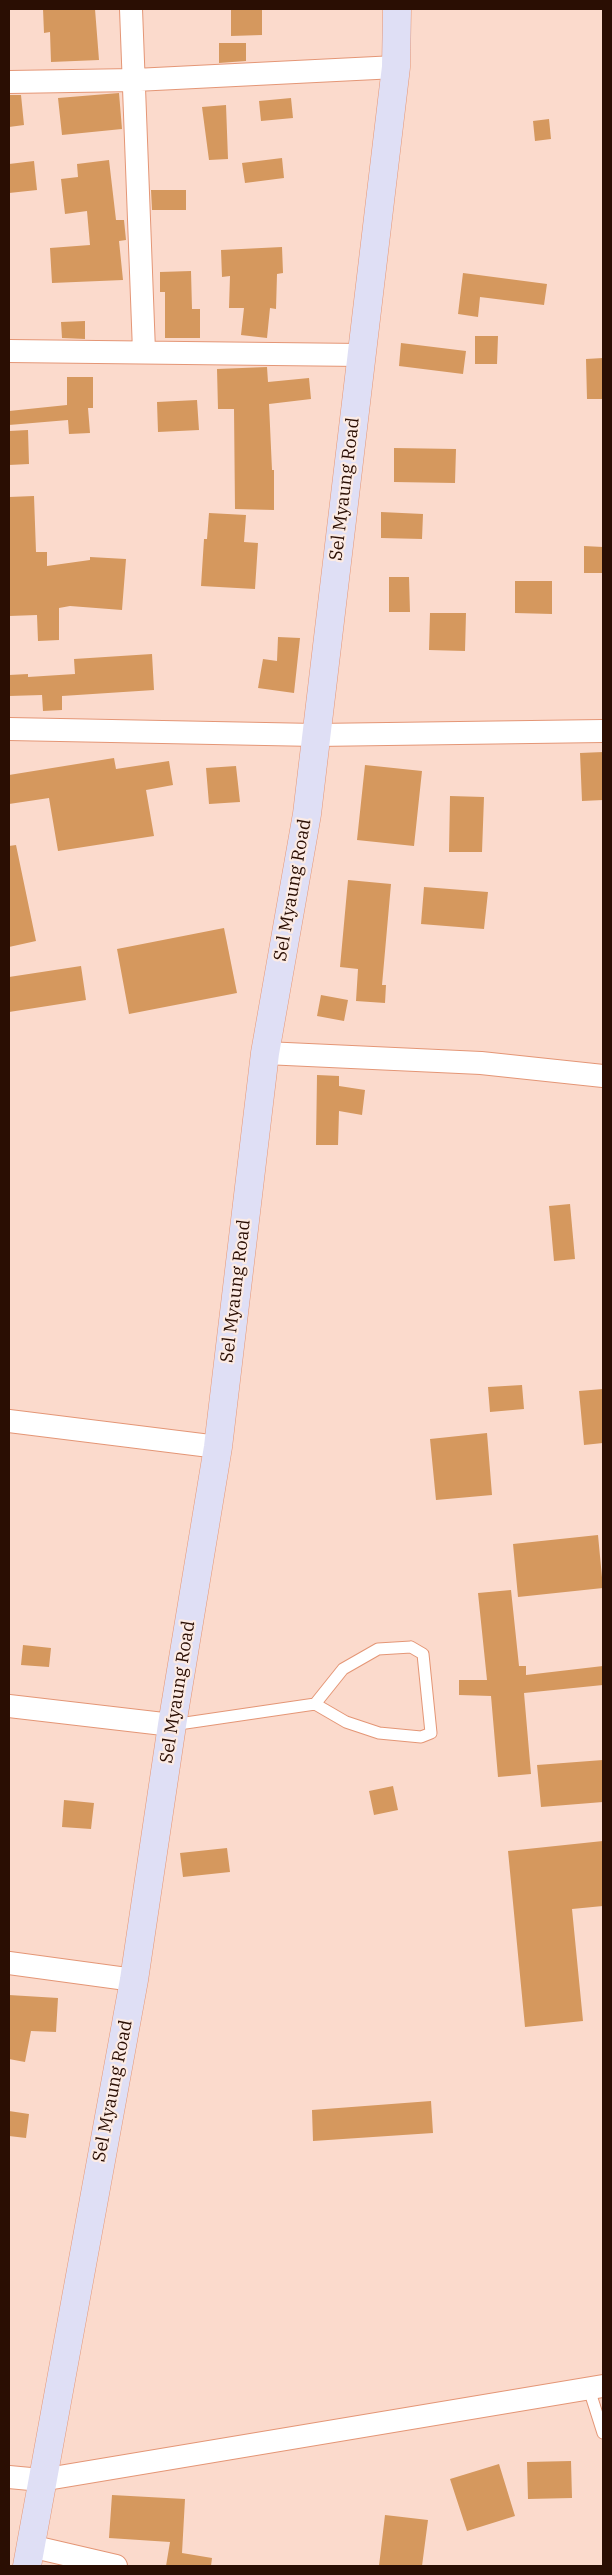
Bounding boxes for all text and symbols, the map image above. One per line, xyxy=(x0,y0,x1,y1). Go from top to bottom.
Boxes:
street label: Sel Myaung Road xyxy=(325,416,365,562)
street label: Sel Myaung Road xyxy=(270,817,316,963)
street label: Sel Myaung Road xyxy=(216,1218,256,1364)
street label: Sel Myaung Road xyxy=(156,1619,200,1765)
street label: Sel Myaung Road xyxy=(89,2018,137,2164)

